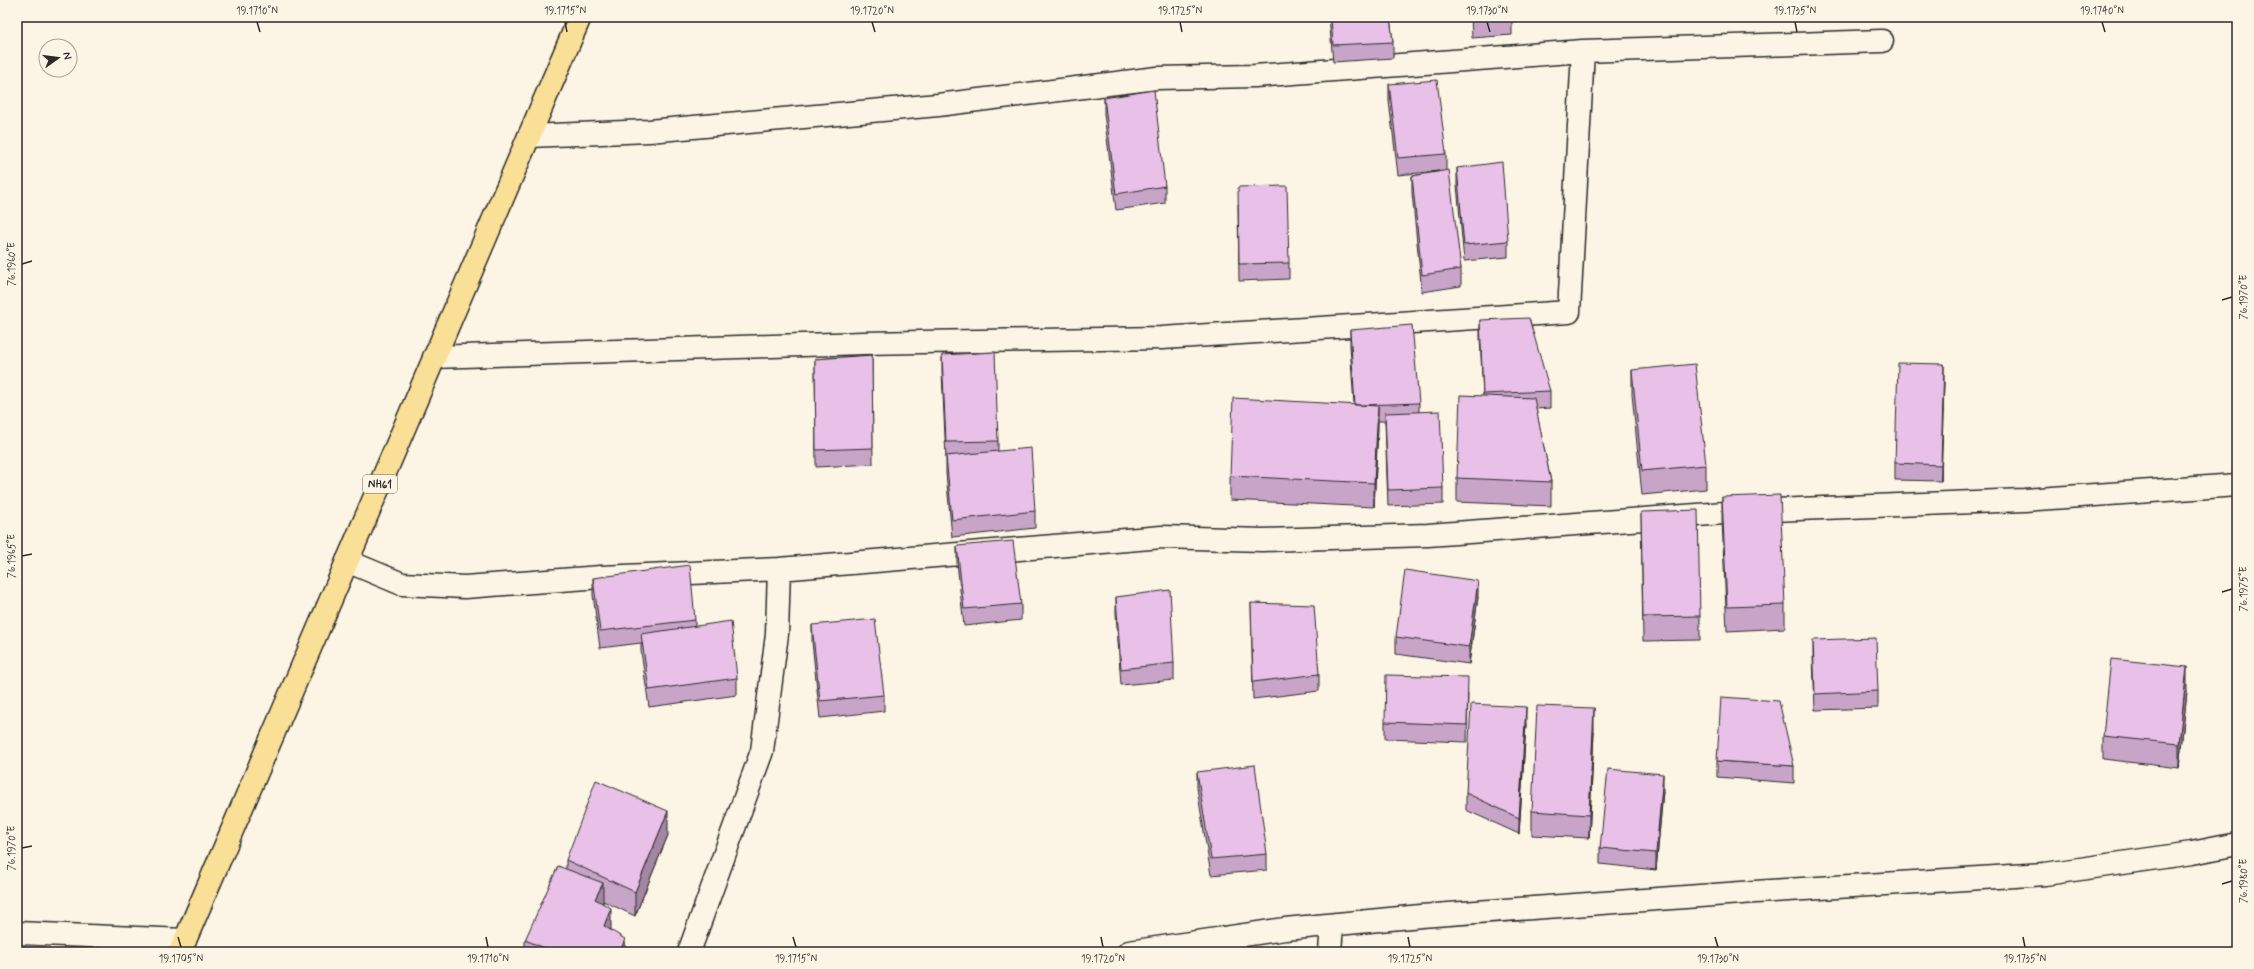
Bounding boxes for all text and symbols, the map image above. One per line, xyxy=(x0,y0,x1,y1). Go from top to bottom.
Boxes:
text: 19.1710°N xyxy=(236,4,278,18)
text: 19.1715°N xyxy=(544,4,586,18)
text: 19.1720°N xyxy=(850,4,894,18)
text: 19.1725°N xyxy=(1158,4,1202,18)
text: 19.1730°N xyxy=(1466,4,1508,18)
text: 19.1735°N xyxy=(1774,4,1817,18)
text: 19.1740°N xyxy=(2080,4,2124,18)
north arrow xyxy=(38,38,78,78)
text: N xyxy=(59,51,74,61)
text: 76.1960°E xyxy=(5,242,19,286)
text: 76.1970°E xyxy=(2237,274,2251,319)
road number: NH61 xyxy=(363,475,397,493)
text: 76.1965°E xyxy=(5,534,19,578)
text: 76.1975°E xyxy=(2237,566,2251,612)
text: 76.1970°E xyxy=(5,825,19,870)
text: 76.1980°E xyxy=(2237,859,2251,903)
text: 19.1705°N xyxy=(159,952,203,966)
text: 19.1710°N xyxy=(467,952,509,966)
text: 19.1715°N xyxy=(775,952,817,966)
text: 19.1720°N xyxy=(1081,952,1125,966)
text: 19.1725°N xyxy=(1388,952,1432,966)
text: 19.1730°N xyxy=(1697,952,1739,966)
text: 19.1735°N xyxy=(2004,952,2047,966)

